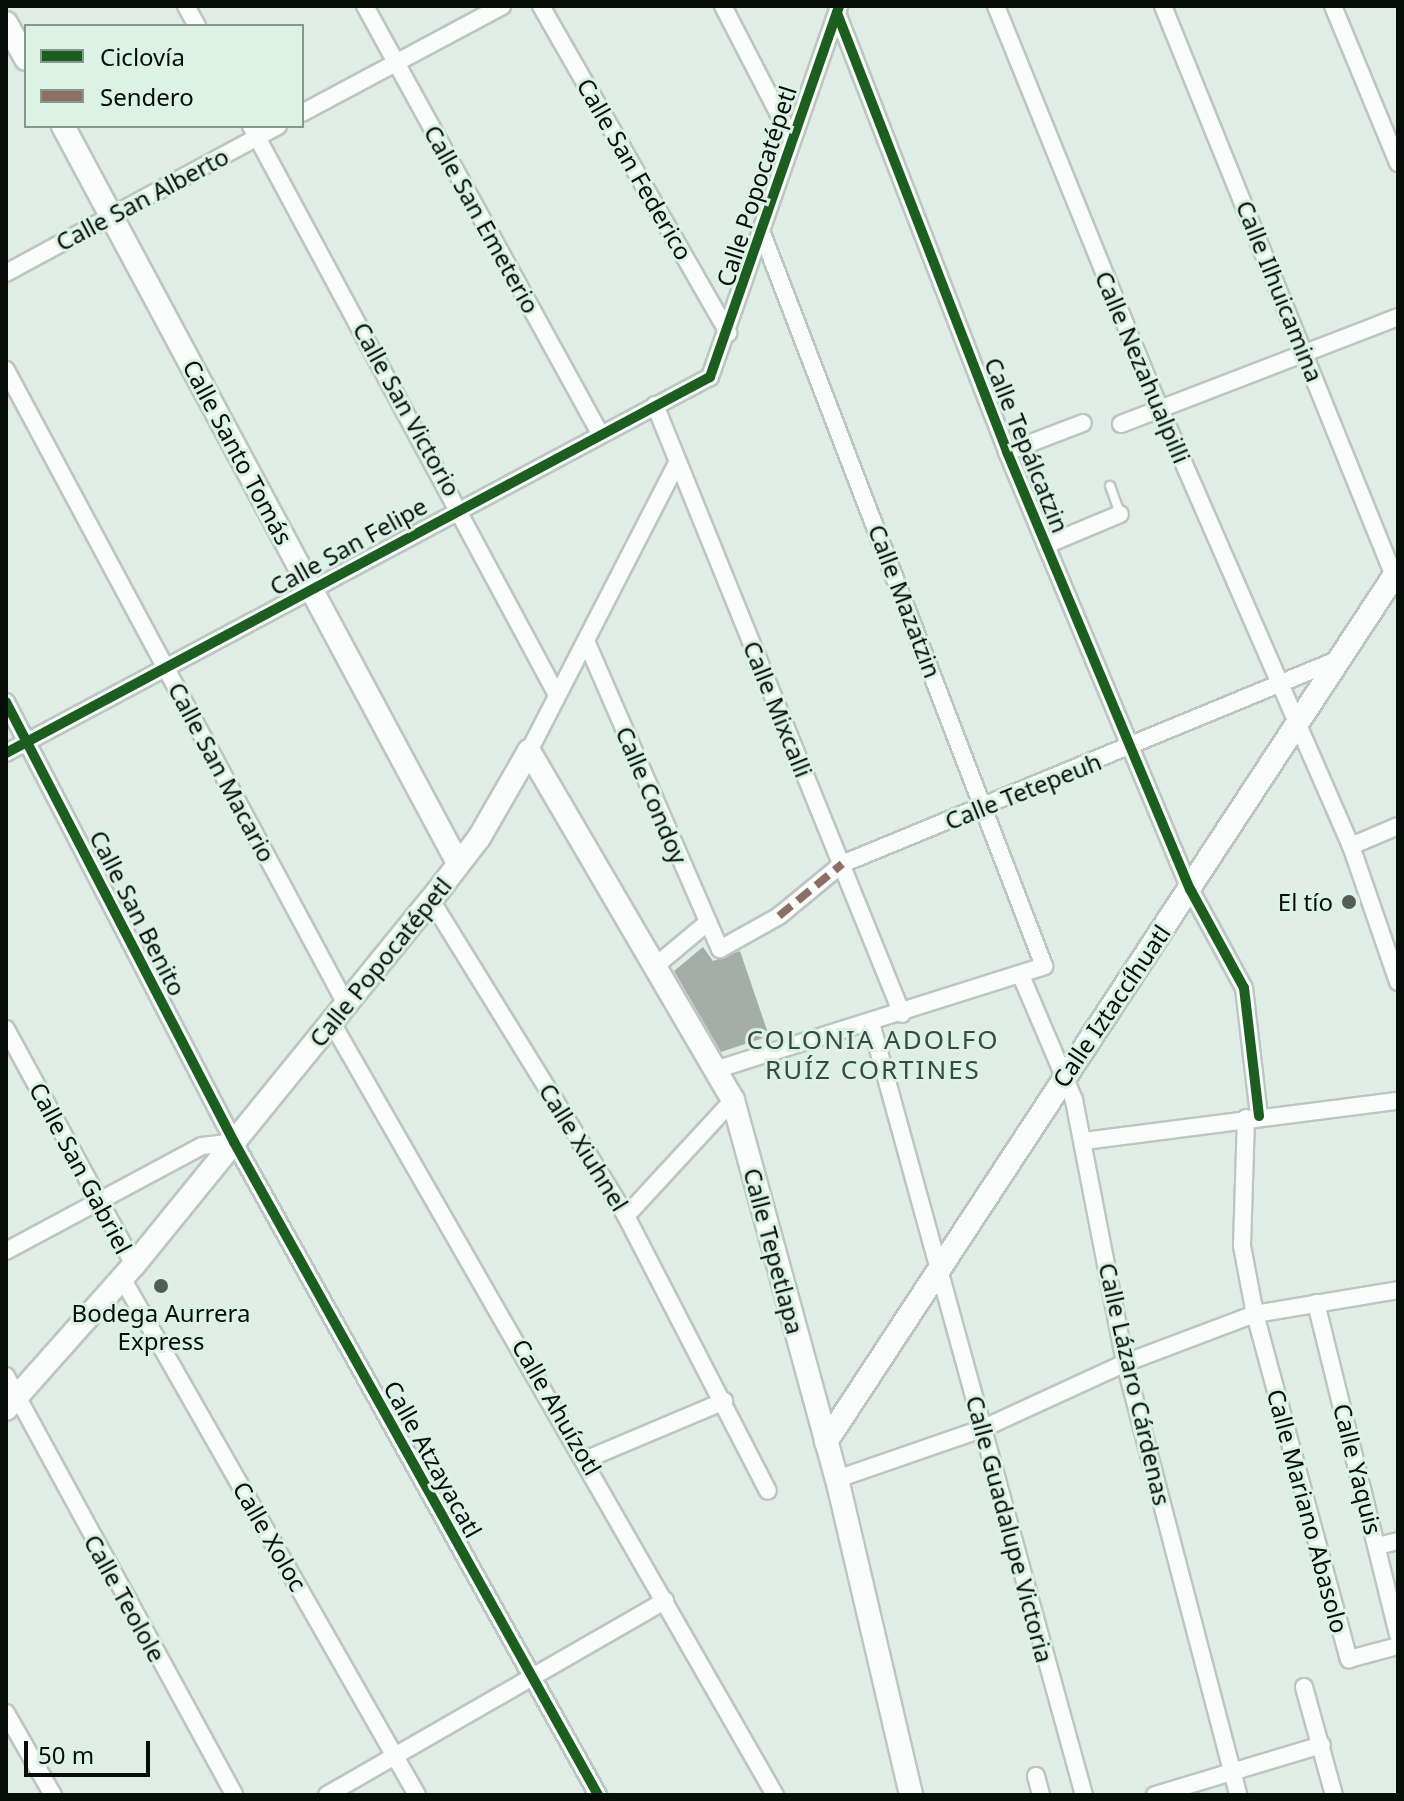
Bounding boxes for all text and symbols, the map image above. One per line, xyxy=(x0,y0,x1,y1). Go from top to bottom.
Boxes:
legend xyxy=(24,24,304,128)
text: Ciclovía xyxy=(100,40,185,73)
street label: Calle San Federico xyxy=(571,73,699,265)
text: Sendero xyxy=(100,80,194,113)
street label: Calle Popocatépetl xyxy=(710,82,802,290)
street label: Calle San Emeterio xyxy=(418,120,546,318)
street label: Calle San Alberto xyxy=(51,141,233,257)
street label: Calle Ilhuicamina xyxy=(1231,196,1329,386)
street label: Calle Nezahualpilli xyxy=(1090,267,1196,467)
street label: Calle San Victorio xyxy=(347,317,467,501)
street label: Calle Tepálcatzin xyxy=(979,353,1075,537)
street label: Calle Santo Tomás xyxy=(177,355,299,549)
street label: Calle San Felipe xyxy=(264,491,432,601)
street label: Calle Mazatzin xyxy=(863,520,947,682)
street label: Calle Mixcalli xyxy=(738,637,818,781)
street label: Calle San Macario xyxy=(162,677,282,867)
street label: Calle Condoy xyxy=(610,722,694,868)
street label: Calle Tetepeuh xyxy=(941,747,1105,835)
street label: Calle San Benito xyxy=(84,825,192,1001)
street label: Calle Popocatépetl xyxy=(303,872,457,1052)
place label: El tío xyxy=(1278,888,1333,916)
marker: El tío xyxy=(1340,893,1358,911)
street label: Calle Iztaccíhuatl xyxy=(1046,919,1176,1093)
district label: COLONIA ADOLFO RUÍZ CORTINES xyxy=(747,1024,999,1086)
street label: Calle San Gabriel xyxy=(24,1077,138,1259)
street label: Calle Xiuhnel xyxy=(533,1078,635,1216)
street label: Calle Tepetlapa xyxy=(738,1165,810,1337)
street label: Calle Lázaro Cárdenas xyxy=(1093,1260,1177,1508)
marker: Bodega Aurrera Express xyxy=(152,1277,170,1295)
place label: Bodega Aurrera Express xyxy=(72,1299,250,1355)
street label: Calle Ahuízotl xyxy=(506,1334,608,1480)
street label: Calle Atzayacatl xyxy=(378,1375,488,1543)
street label: Calle Mariano Abasolo xyxy=(1262,1386,1354,1636)
street label: Calle Guadalupe Victoria xyxy=(960,1392,1060,1666)
street label: Calle Yaquis xyxy=(1328,1401,1388,1537)
street label: Calle Xoloc xyxy=(227,1476,313,1596)
street label: Calle Teolole xyxy=(78,1529,172,1667)
scale bar xyxy=(28,1725,154,1775)
text: 50 m xyxy=(38,1738,94,1771)

